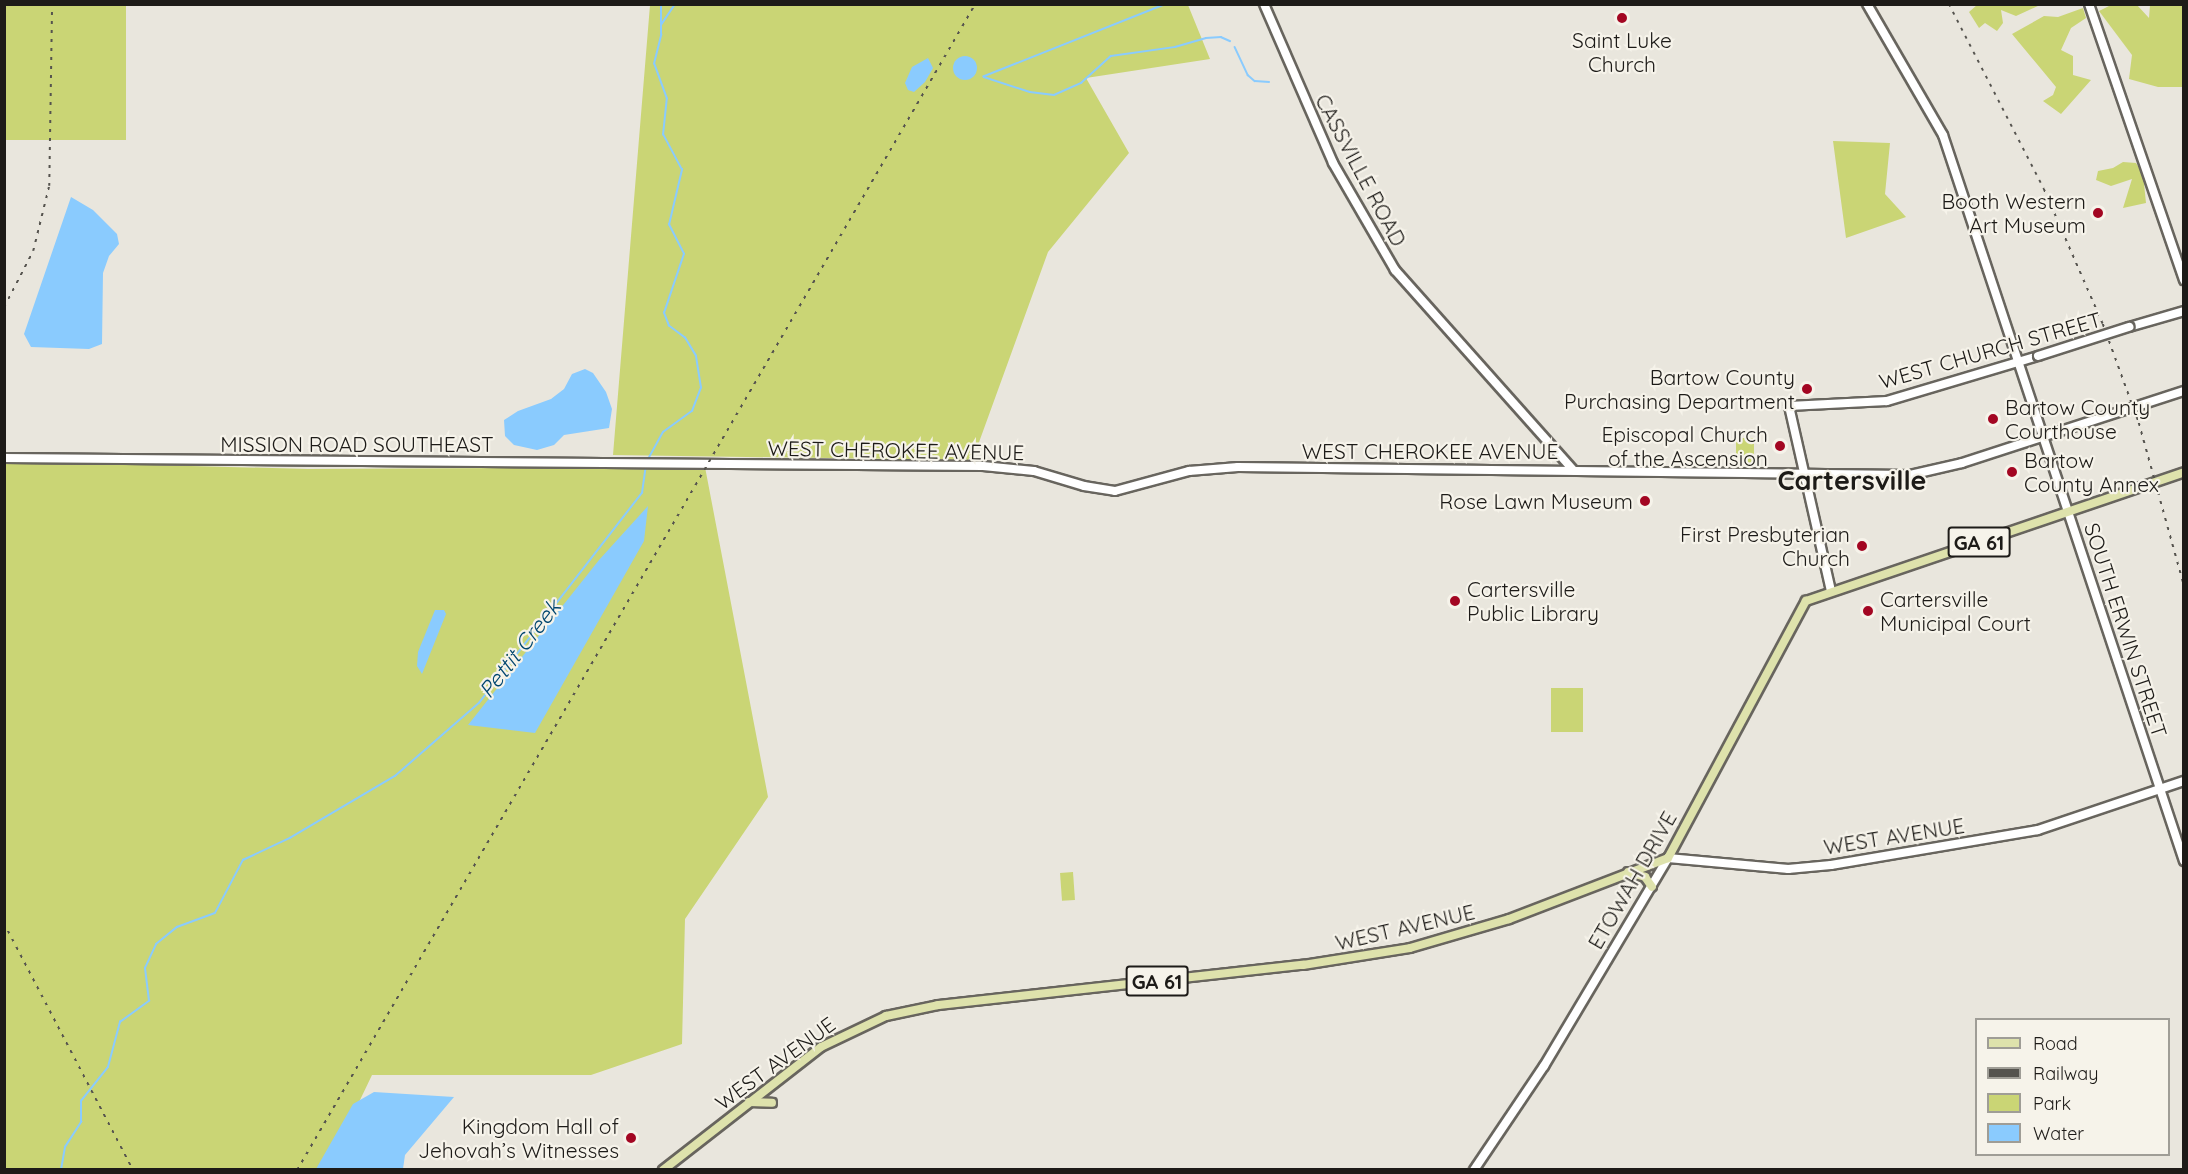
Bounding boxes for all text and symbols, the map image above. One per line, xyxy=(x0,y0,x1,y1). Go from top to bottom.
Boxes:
marker: Saint Luke Church xyxy=(1615,11,1629,25)
place label: Saint Luke Church xyxy=(1572,27,1672,77)
street label: CASSVILLE ROAD xyxy=(1310,90,1412,250)
place label: Booth Western Art Museum xyxy=(1941,188,2086,238)
marker: Booth Western Art Museum xyxy=(2091,206,2105,220)
street label: WEST CHURCH STREET xyxy=(1876,306,2104,394)
place label: Bartow County Purchasing Department xyxy=(1564,364,1795,414)
marker: Bartow County Purchasing Department xyxy=(1800,382,1814,396)
place label: Bartow County Courthouse xyxy=(2005,394,2150,444)
marker: Bartow County Courthouse xyxy=(1986,412,2000,426)
place label: Episcopal Church of the Ascension xyxy=(1601,421,1768,471)
street label: MISSION ROAD SOUTHEAST xyxy=(220,431,494,457)
street label: WEST CHEROKEE AVENUE xyxy=(767,435,1025,465)
street label: WEST CHEROKEE AVENUE xyxy=(1302,438,1558,464)
marker: Episcopal Church of the Ascension xyxy=(1773,439,1787,453)
place label: Bartow County Annex xyxy=(2024,447,2159,497)
district label: Cartersville xyxy=(1778,465,1926,497)
marker: Bartow County Annex xyxy=(2005,465,2019,479)
place label: Rose Lawn Museum xyxy=(1439,488,1633,514)
marker: Rose Lawn Museum xyxy=(1638,494,1652,508)
street label: SOUTH ERWIN STREET xyxy=(2079,520,2173,740)
place label: First Presbyterian Church xyxy=(1680,521,1850,571)
road number: GA 61 xyxy=(1948,525,2010,559)
marker: First Presbyterian Church xyxy=(1855,539,1869,553)
place label: Cartersville Public Library xyxy=(1467,576,1599,626)
place label: Cartersville Municipal Court xyxy=(1880,586,2031,636)
marker: Cartersville Public Library xyxy=(1448,594,1462,608)
water label: Pettit Creek xyxy=(473,595,567,703)
marker: Cartersville Municipal Court xyxy=(1861,604,1875,618)
street label: ETOWAH DRIVE xyxy=(1582,807,1682,953)
street label: WEST AVENUE xyxy=(1822,812,1966,860)
street label: WEST AVENUE xyxy=(1333,899,1477,955)
road number: GA 61 xyxy=(1126,964,1188,998)
street label: WEST AVENUE xyxy=(710,1011,840,1115)
legend xyxy=(1975,1018,2170,1156)
text: Road xyxy=(2033,1032,2078,1055)
text: Railway xyxy=(2033,1062,2099,1085)
text: Park xyxy=(2033,1092,2071,1115)
place label: Kingdom Hall of Jehovah’s Witnesses xyxy=(418,1113,619,1163)
text: Water xyxy=(2033,1122,2084,1145)
marker: Kingdom Hall of Jehovah’s Witnesses xyxy=(624,1131,638,1145)

